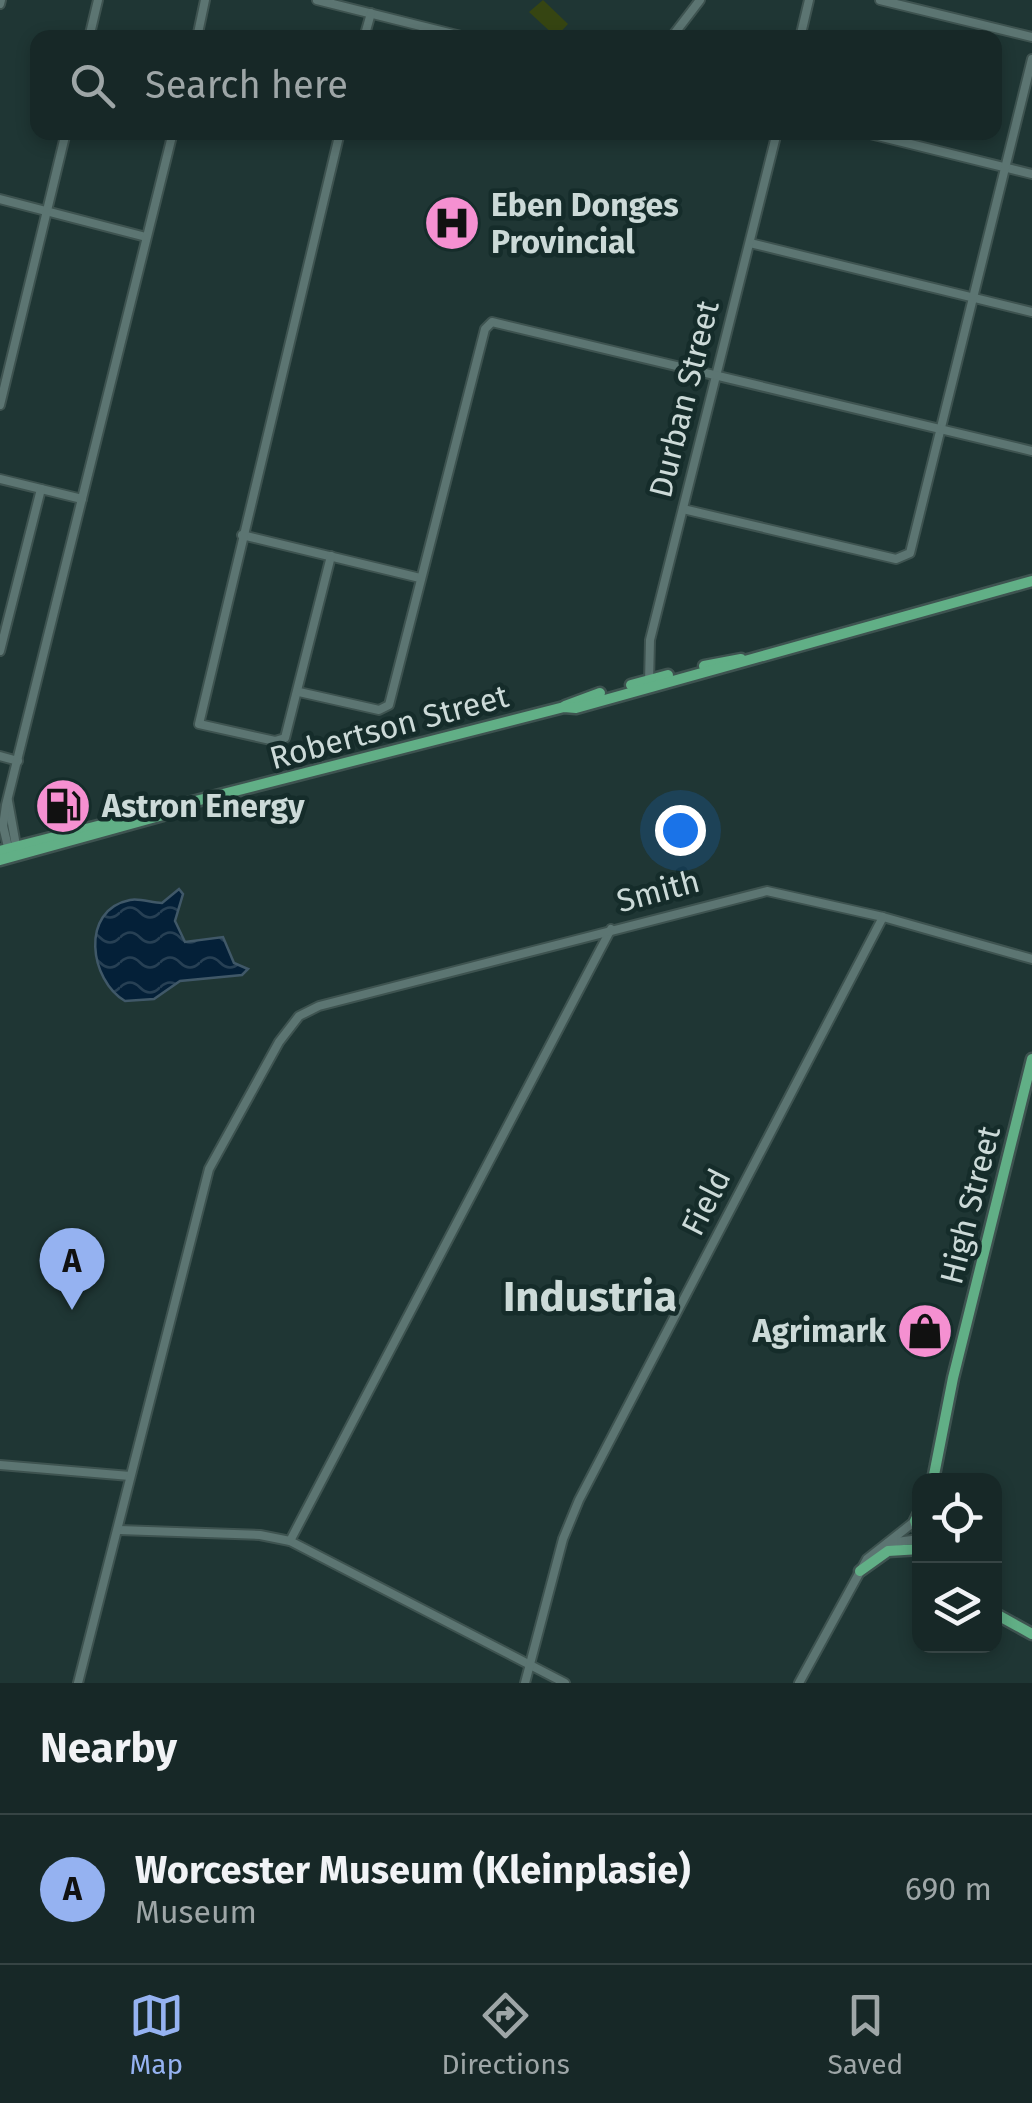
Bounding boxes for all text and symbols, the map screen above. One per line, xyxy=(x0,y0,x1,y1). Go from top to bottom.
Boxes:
search box xyxy=(30,30,1002,140)
icon: search xyxy=(65,58,120,113)
text: Search here xyxy=(145,62,348,108)
place label: Eben Donges Provincial xyxy=(491,186,679,261)
hospital icon: Eben Donges Provincial xyxy=(422,193,482,253)
street label: Durban Street xyxy=(641,296,727,501)
street label: Robertson Street xyxy=(265,677,513,777)
fuel station icon: Astron Energy xyxy=(33,776,93,836)
place label: Astron Energy xyxy=(101,787,305,825)
your location xyxy=(655,805,706,856)
street label: Smith xyxy=(612,862,704,920)
street label: High Street xyxy=(932,1122,1008,1288)
street label: Field xyxy=(673,1162,739,1242)
pin: A xyxy=(40,1228,104,1310)
district label: Industria xyxy=(503,1272,677,1322)
shop icon: Agrimark xyxy=(895,1301,955,1361)
place label: Agrimark xyxy=(752,1312,886,1350)
map controls xyxy=(912,1473,1002,1653)
button: locate xyxy=(912,1473,1002,1563)
button: layers xyxy=(912,1563,1002,1653)
text: Nearby xyxy=(40,1723,177,1773)
text: Worcester Museum (Kleinplasie) xyxy=(135,1847,691,1893)
text: A xyxy=(63,1870,82,1908)
text: 690 m xyxy=(905,1870,992,1908)
text: Museum xyxy=(135,1893,257,1931)
tab: Map xyxy=(129,1988,184,2081)
tab: Directions xyxy=(441,1988,570,2081)
tab: Saved xyxy=(827,1988,903,2081)

